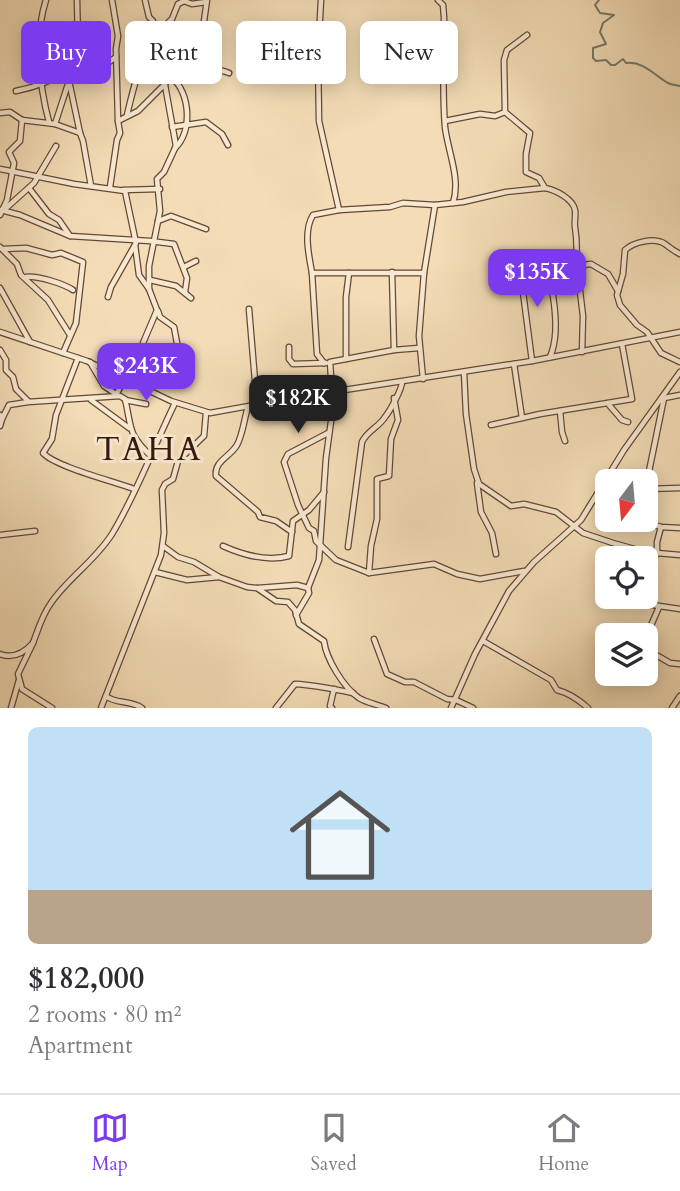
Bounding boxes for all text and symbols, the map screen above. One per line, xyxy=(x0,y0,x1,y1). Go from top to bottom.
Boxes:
chip: Buy xyxy=(21,21,111,84)
chip: Rent xyxy=(125,21,222,84)
chip: Filters xyxy=(236,21,346,84)
chip: New xyxy=(360,21,458,84)
pin: $135K xyxy=(488,250,586,309)
text: $135K xyxy=(504,256,570,287)
pin: $243K xyxy=(97,344,195,403)
text: $243K xyxy=(113,350,179,381)
pin: $182K xyxy=(249,376,347,435)
text: $182K xyxy=(265,382,331,413)
district label: TAHA xyxy=(96,427,202,472)
north arrow xyxy=(595,469,658,532)
map controls xyxy=(595,469,658,686)
button: locate xyxy=(595,546,658,609)
button: layers xyxy=(595,623,658,686)
icon: home xyxy=(277,772,403,898)
text: $182,000 xyxy=(28,958,144,999)
text: 2 rooms · 80 m² xyxy=(28,999,181,1030)
text: Apartment xyxy=(28,1030,132,1061)
tab: Map xyxy=(91,1109,129,1177)
tab: Saved xyxy=(311,1109,357,1177)
tab: Home xyxy=(538,1109,589,1177)

